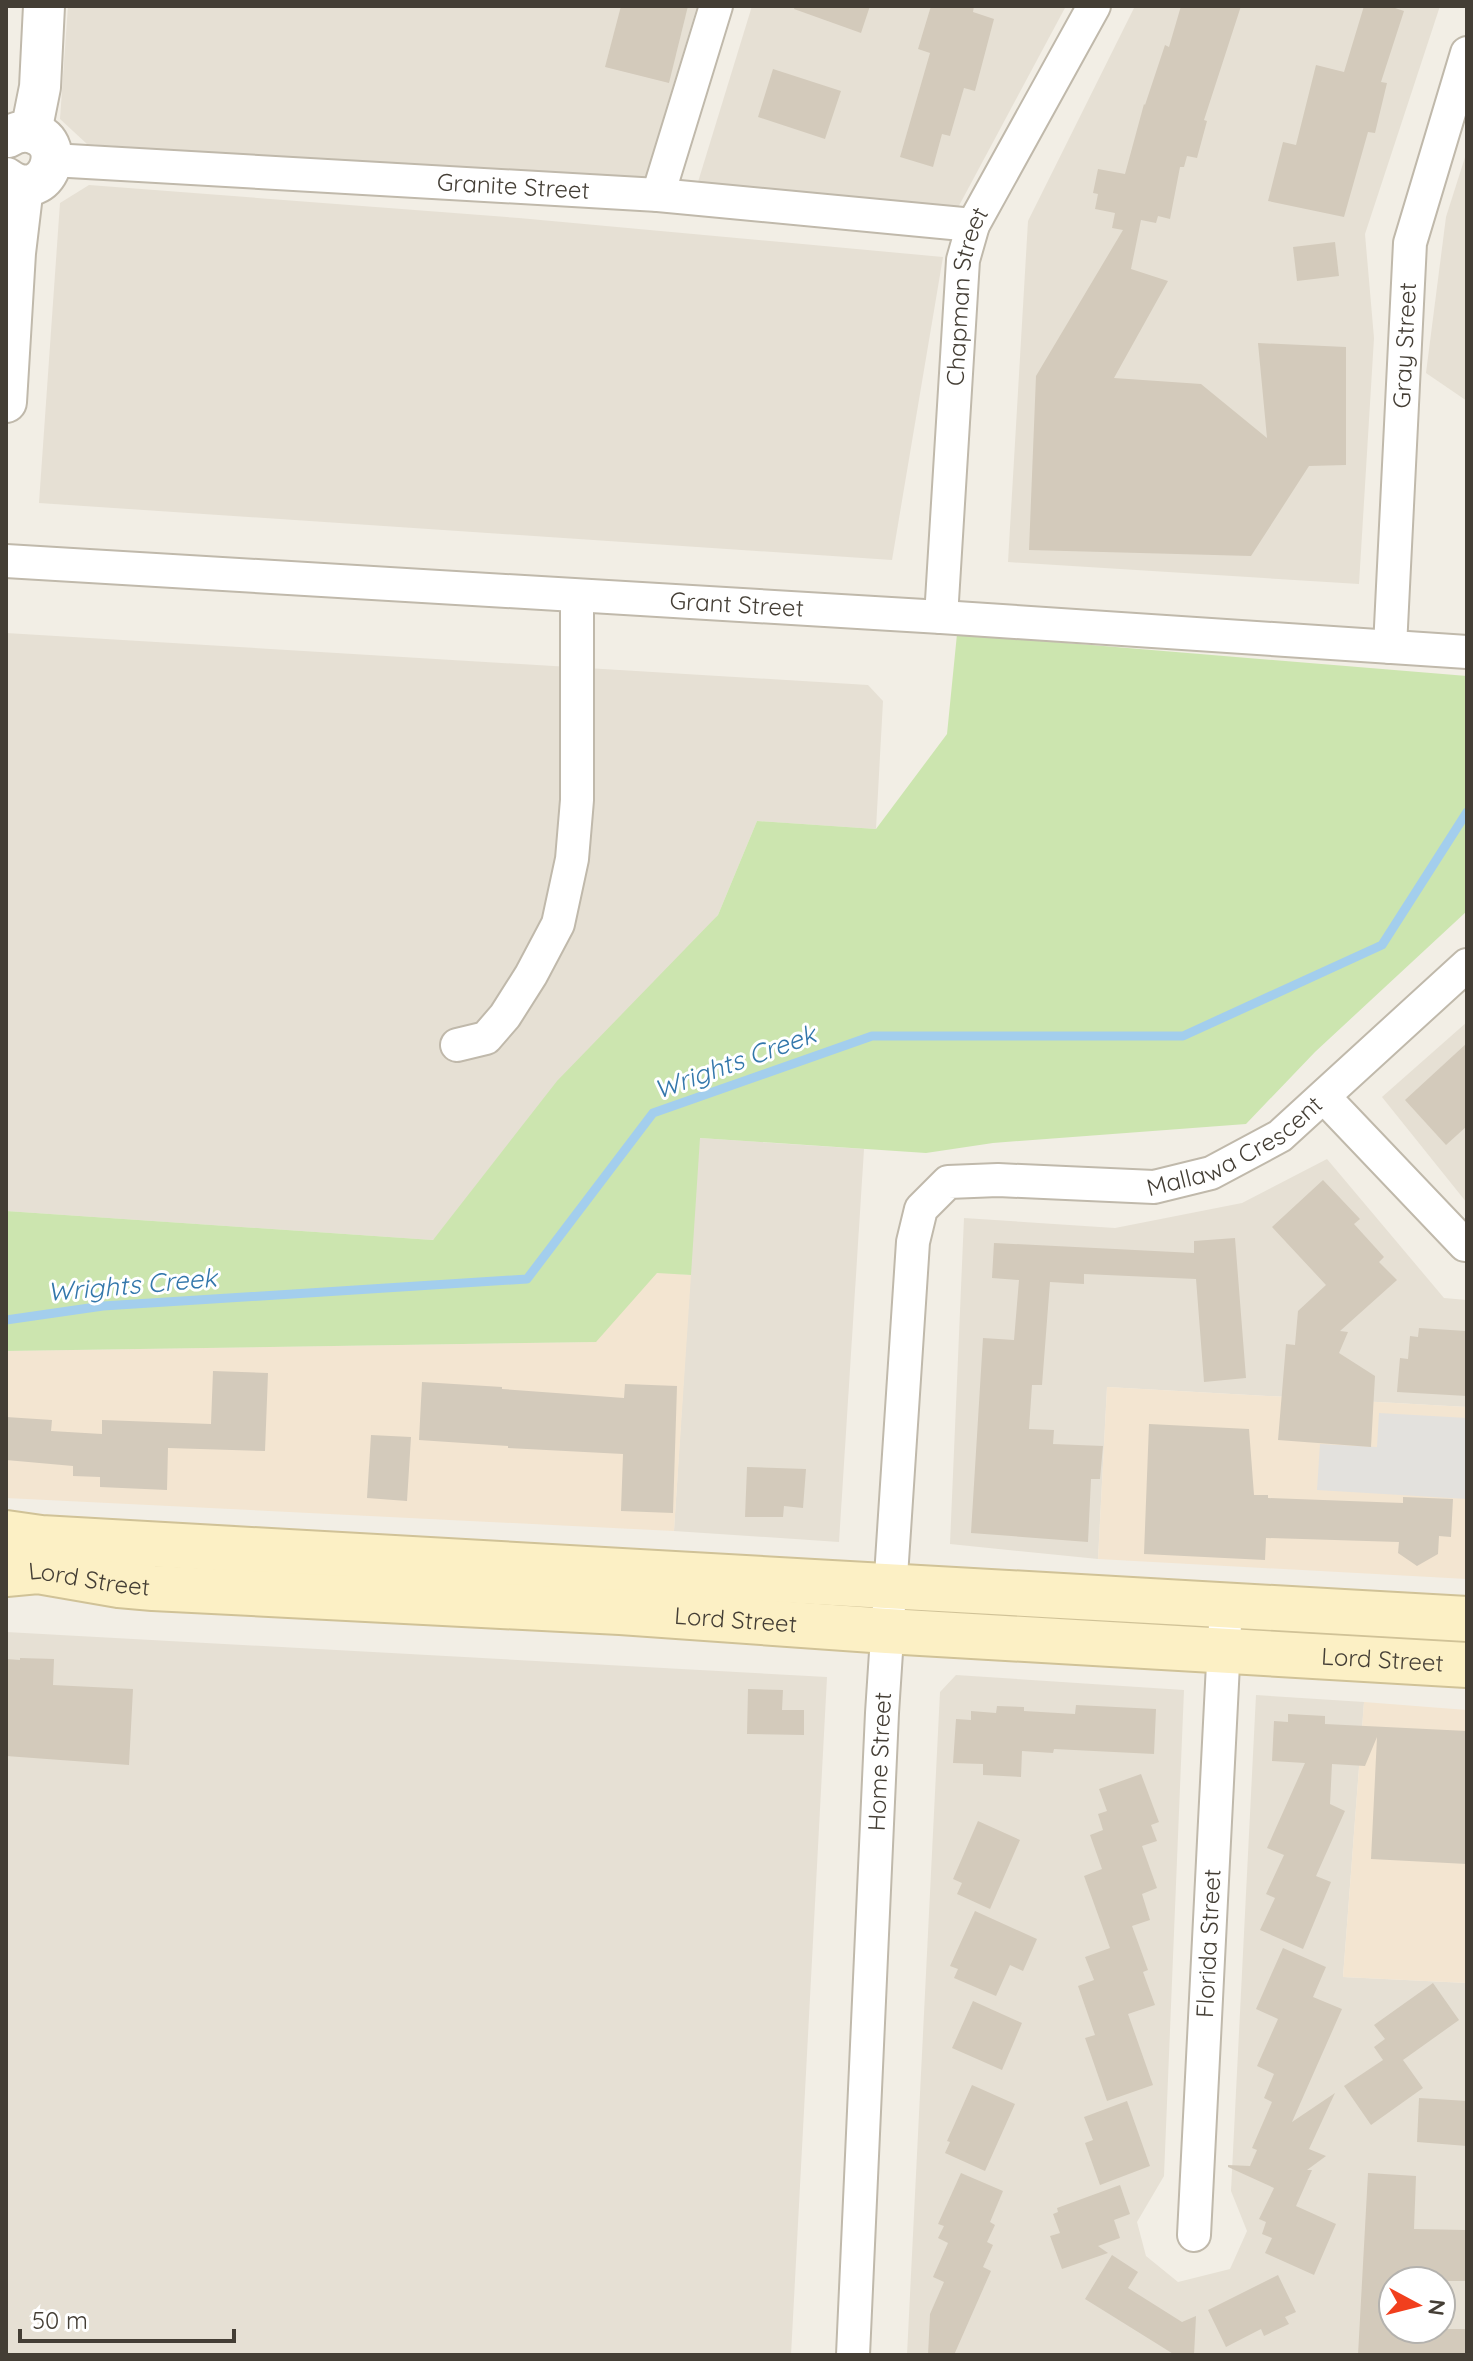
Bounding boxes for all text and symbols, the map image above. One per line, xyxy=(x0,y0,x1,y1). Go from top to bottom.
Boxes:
street label: Granite Street xyxy=(436,166,591,205)
street label: Chapman Street xyxy=(939,201,994,387)
street label: Gray Street xyxy=(1386,282,1422,409)
street label: Grant Street xyxy=(669,585,805,623)
water label: Wrights Creek xyxy=(649,1016,822,1106)
street label: Mallawa Crescent xyxy=(1143,1089,1328,1202)
water label: Wrights Creek xyxy=(46,1260,220,1308)
street label: Lord Street xyxy=(27,1555,151,1602)
street label: Lord Street xyxy=(673,1600,798,1639)
street label: Lord Street xyxy=(1320,1640,1445,1678)
street label: Home Street xyxy=(861,1691,897,1832)
street label: Florida Street xyxy=(1189,1868,1227,2019)
north arrow xyxy=(1377,2265,1457,2345)
scale bar xyxy=(20,2293,234,2343)
text: N xyxy=(1422,2298,1452,2317)
text: 50 m xyxy=(32,2305,88,2335)

